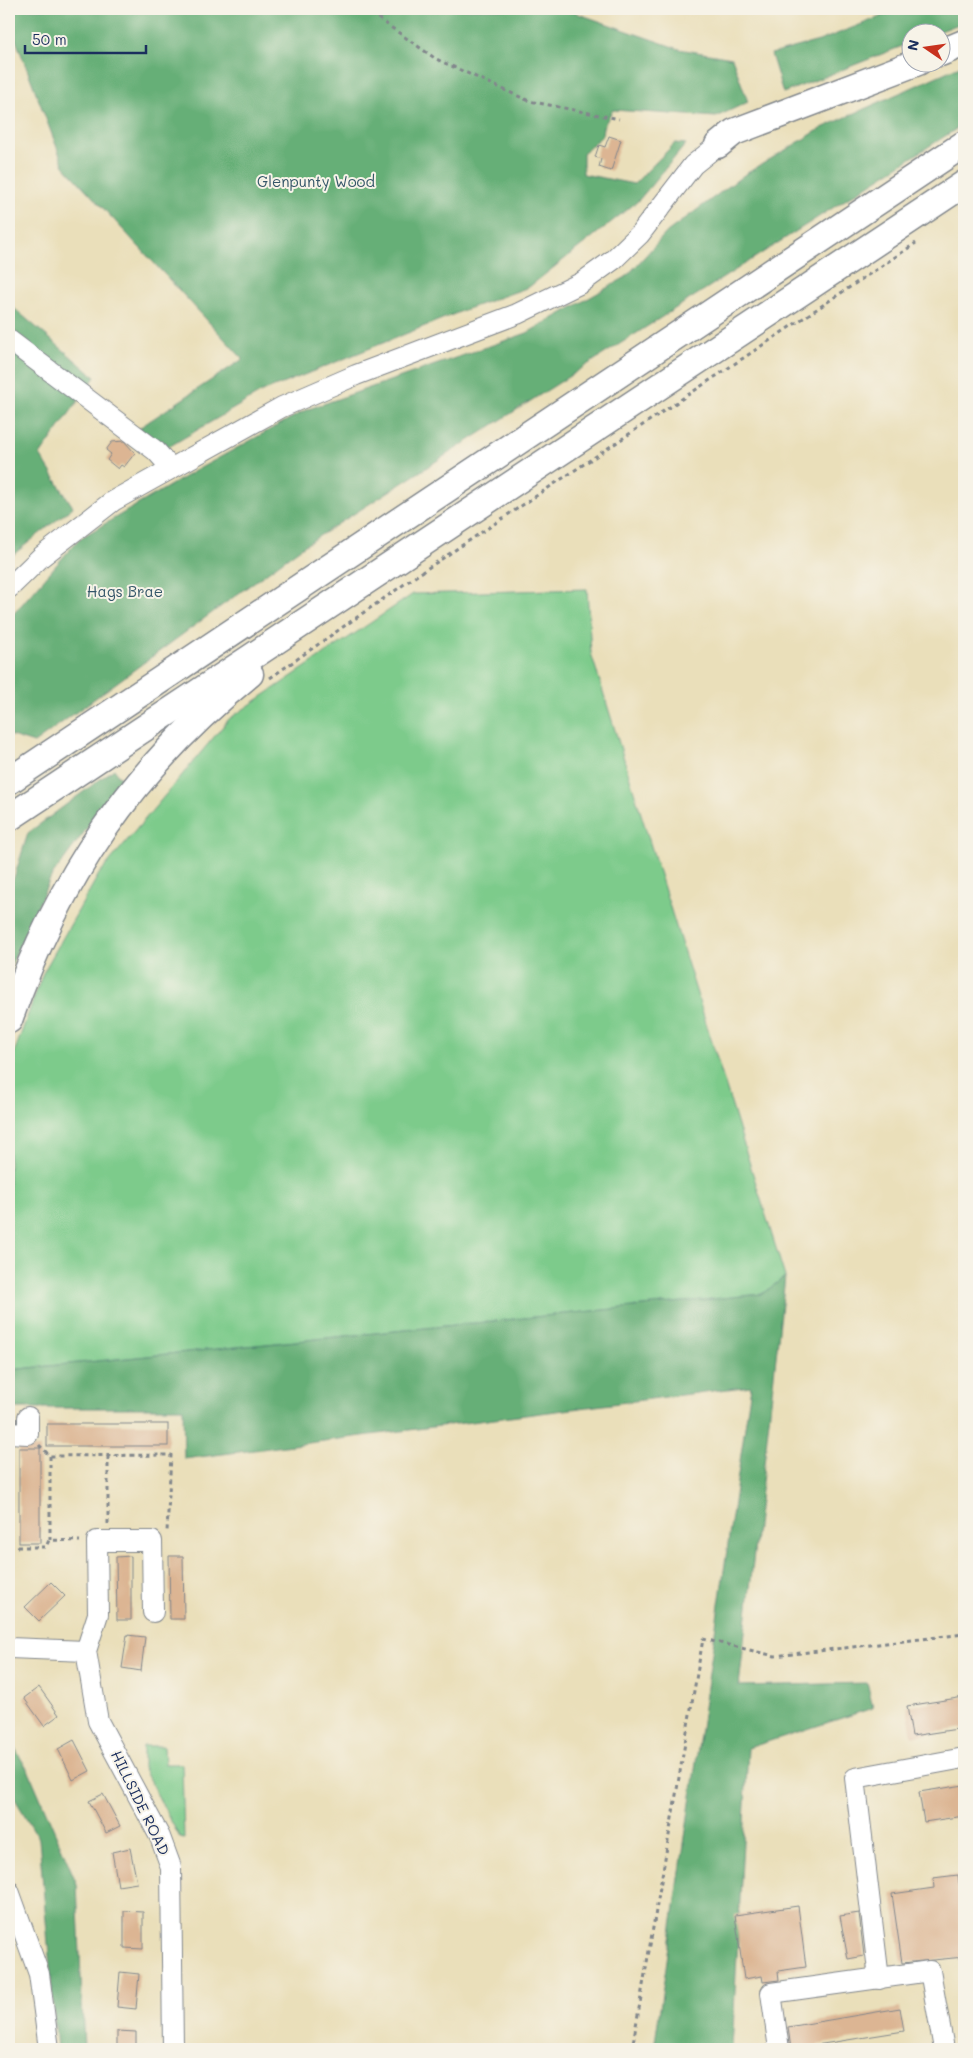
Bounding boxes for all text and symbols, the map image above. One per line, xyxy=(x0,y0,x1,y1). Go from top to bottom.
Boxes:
scale bar xyxy=(25,22,146,54)
north arrow xyxy=(900,22,950,72)
text: 50 m xyxy=(32,29,67,49)
text: N xyxy=(902,38,923,52)
park label: Glenpunty Wood xyxy=(257,171,375,191)
park label: Hags Brae xyxy=(87,581,163,601)
street label: HILLSIDE ROAD xyxy=(107,1747,175,1858)

